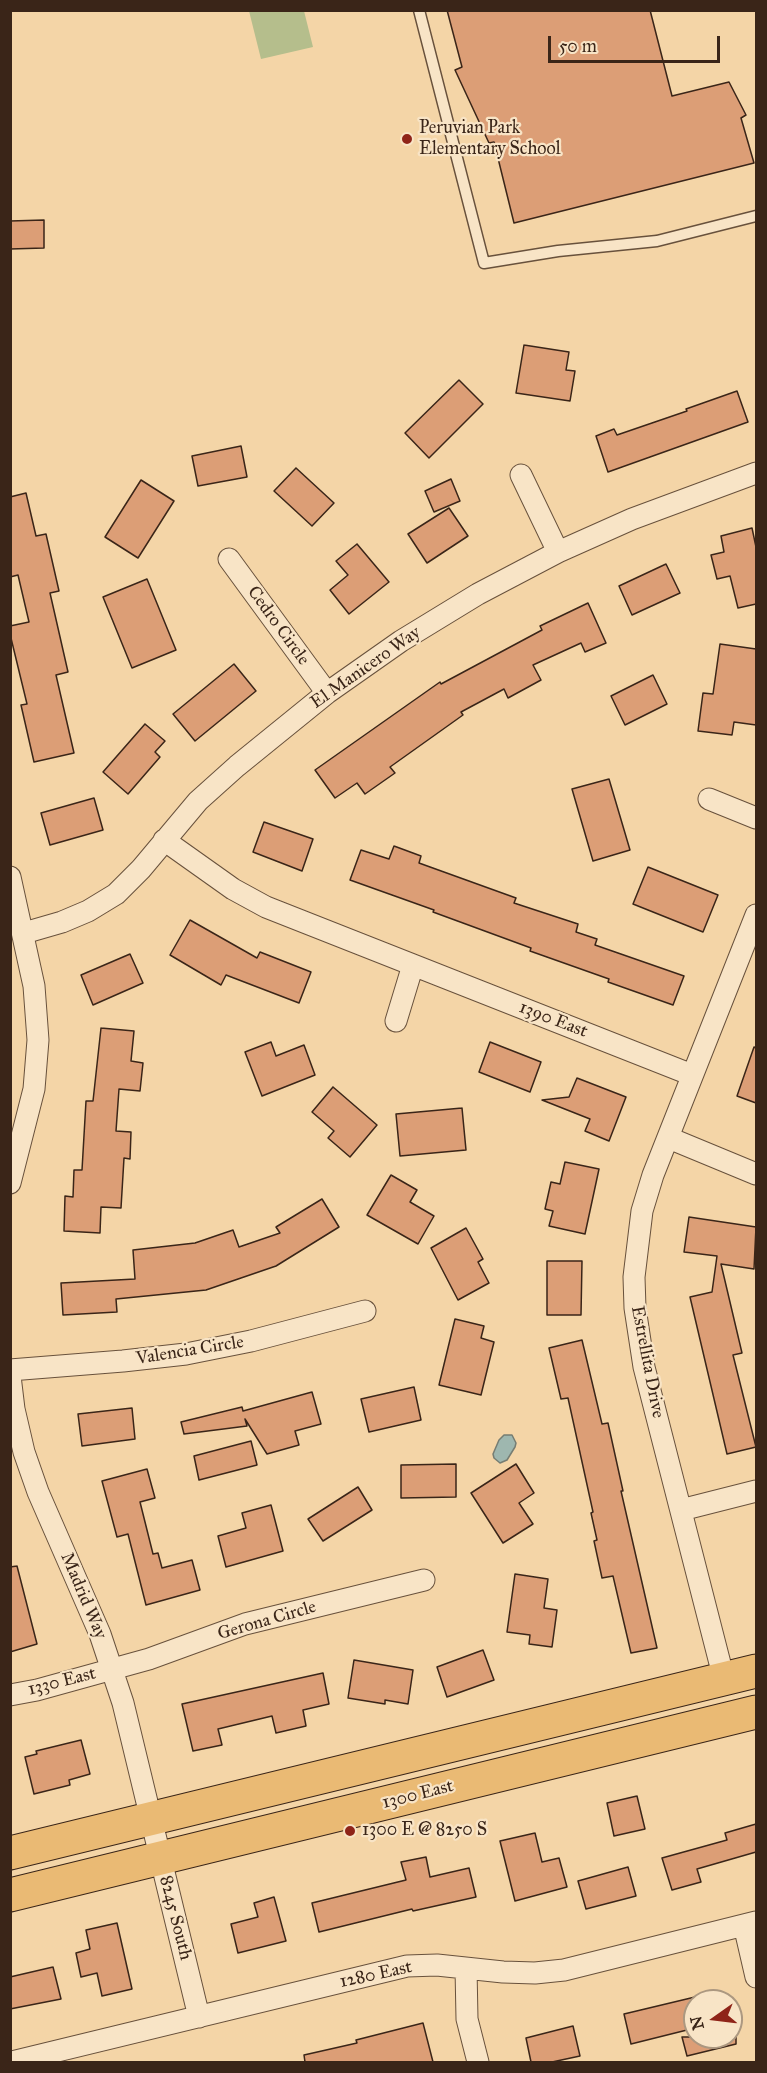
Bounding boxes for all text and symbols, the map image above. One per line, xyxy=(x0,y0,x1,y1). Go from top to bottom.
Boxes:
scale bar xyxy=(551,24,724,62)
text: 50 m xyxy=(559,35,597,57)
place label: Peruvian Park Elementary School xyxy=(419,118,561,160)
marker: Peruvian Park Elementary School xyxy=(400,132,414,146)
street label: Cedro Circle xyxy=(242,582,314,670)
street label: El Manicero Way xyxy=(307,622,425,714)
street label: 1390 East xyxy=(516,997,590,1043)
street label: Estrellita Drive xyxy=(626,1304,668,1420)
street label: Valencia Circle xyxy=(135,1332,245,1370)
street label: Madrid Way xyxy=(55,1550,111,1642)
street label: Gerona Circle xyxy=(215,1597,319,1645)
street label: 1330 East xyxy=(26,1663,98,1701)
street label: 1300 East xyxy=(380,1776,456,1814)
place label: 1300 E @ 8250 S xyxy=(362,1820,487,1842)
marker: 1300 E @ 8250 S xyxy=(343,1824,357,1838)
street label: 8245 South xyxy=(154,1874,196,1962)
street label: 1280 East xyxy=(338,1957,414,1993)
north arrow xyxy=(683,1989,743,2049)
text: N xyxy=(686,2014,708,2032)

